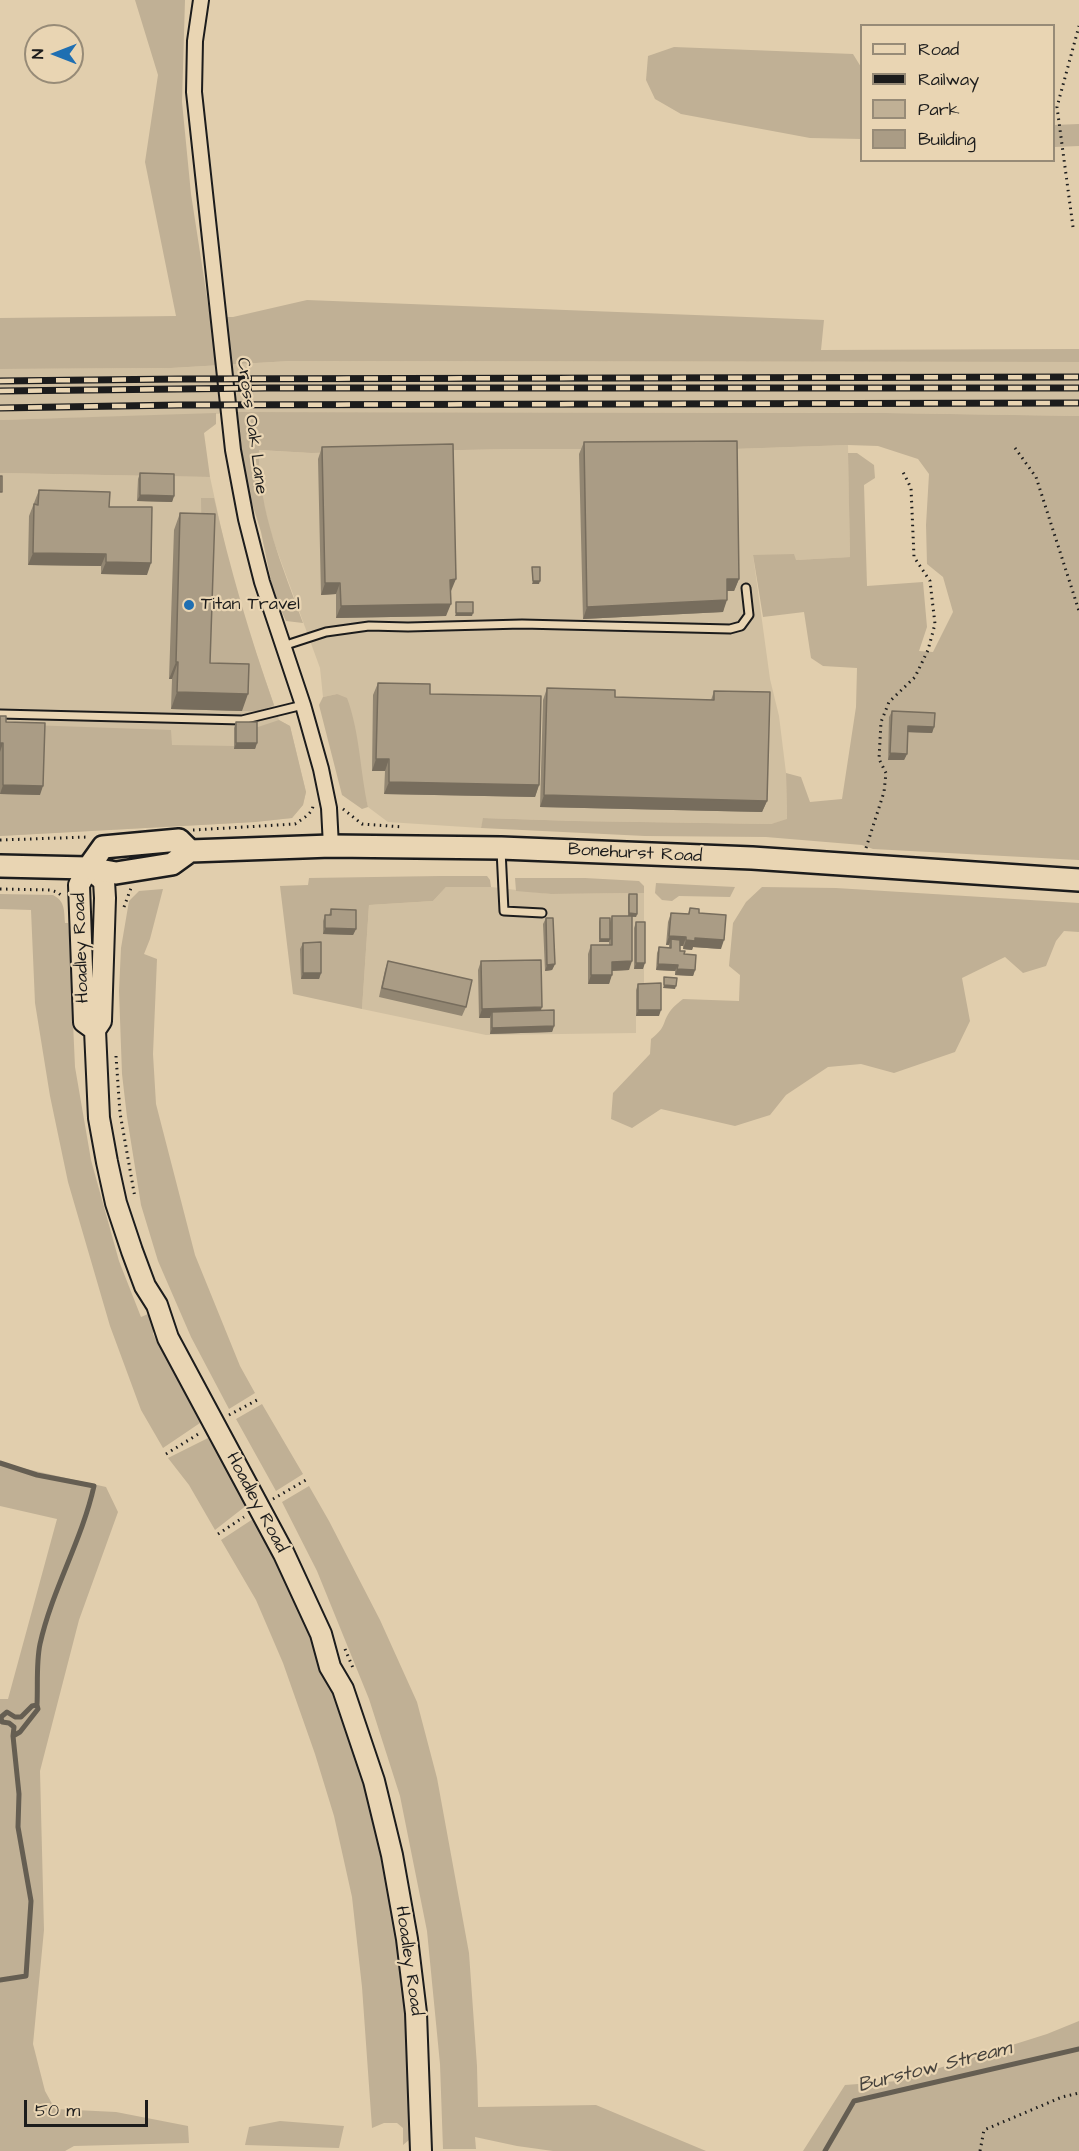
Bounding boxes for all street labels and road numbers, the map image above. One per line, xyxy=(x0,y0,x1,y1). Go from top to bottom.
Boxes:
street label: Cross Oak Lane xyxy=(231,356,271,496)
street label: Bonehurst Road xyxy=(567,840,703,868)
street label: Hoadley Road xyxy=(69,892,95,1004)
street label: Hoadley Road xyxy=(221,1449,291,1557)
street label: Hoadley Road xyxy=(390,1905,426,2017)

